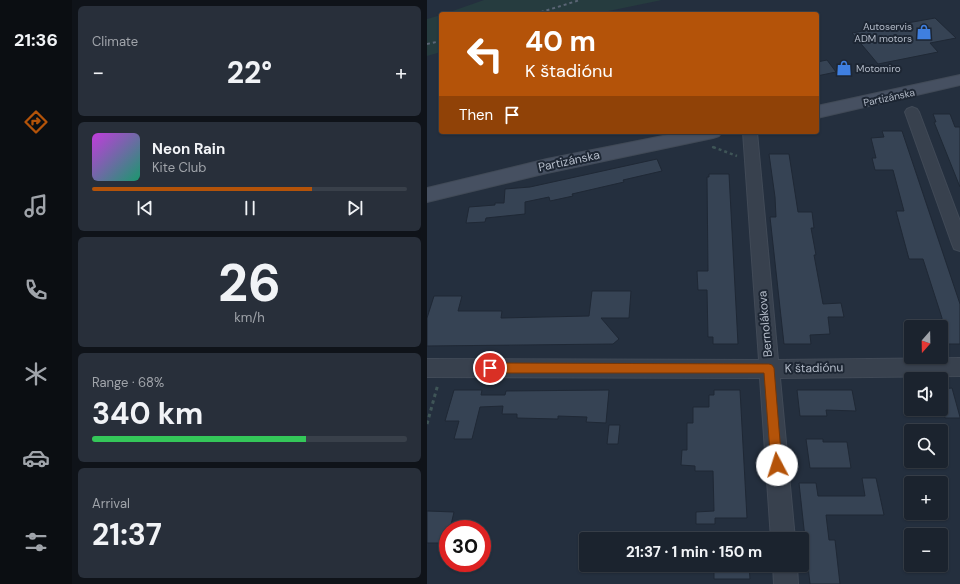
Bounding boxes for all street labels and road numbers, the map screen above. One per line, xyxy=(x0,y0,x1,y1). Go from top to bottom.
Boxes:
street label: Partizánska xyxy=(862,86,916,109)
street label: Partizánska xyxy=(537,147,601,175)
street label: Bernolákova xyxy=(754,290,776,358)
street label: K štadiónu xyxy=(785,359,843,377)

